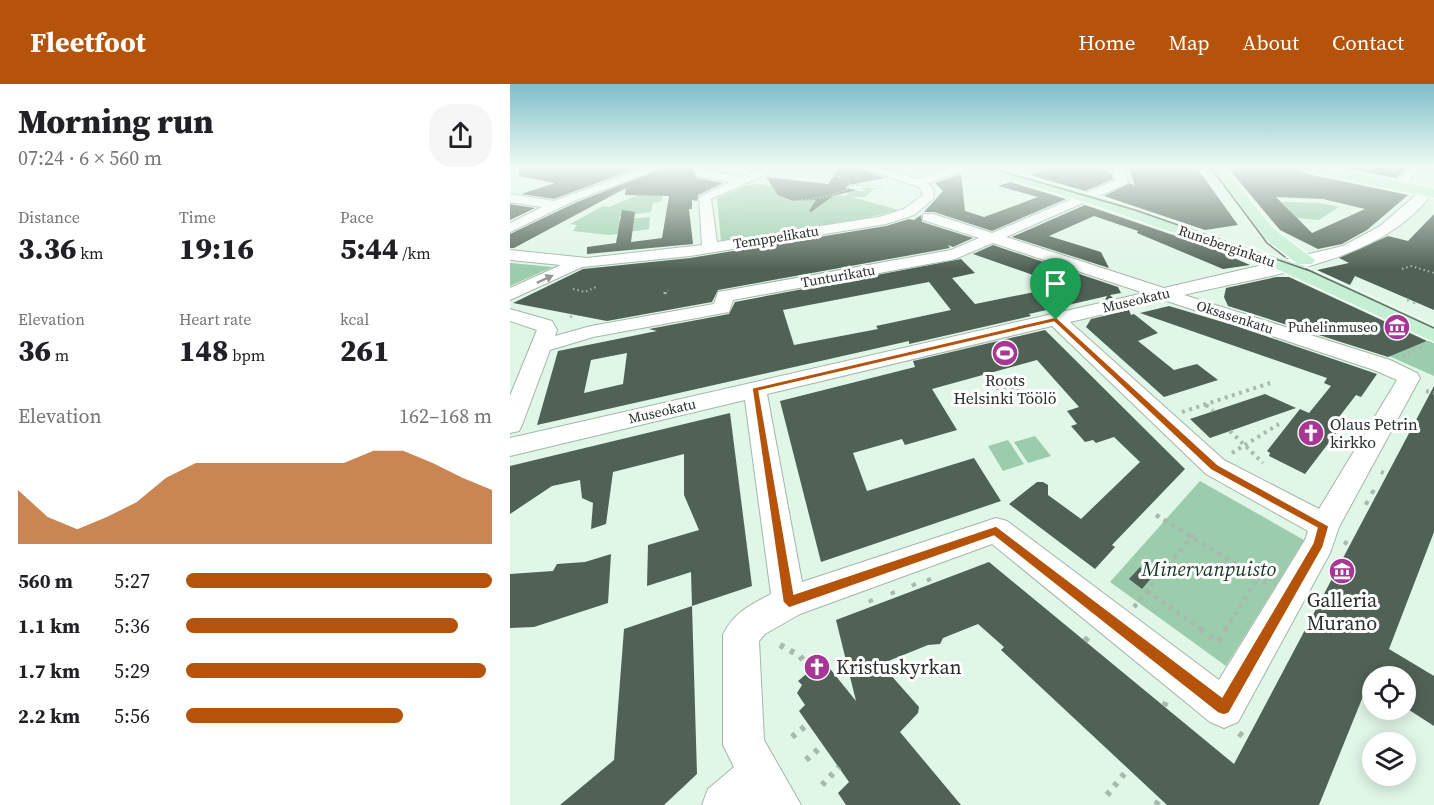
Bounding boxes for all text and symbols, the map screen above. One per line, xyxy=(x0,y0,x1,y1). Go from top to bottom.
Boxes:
text: Fleetfoot xyxy=(30,23,146,61)
text: Home xyxy=(1078,28,1136,57)
text: Map xyxy=(1169,28,1210,57)
text: About xyxy=(1243,28,1299,57)
text: Contact xyxy=(1332,28,1404,57)
text: Morning run xyxy=(18,99,214,144)
button: share xyxy=(429,104,492,167)
text: 07:24 · 6 × 560 m xyxy=(18,144,162,172)
text: Distance xyxy=(18,206,80,228)
text: Time xyxy=(179,206,216,228)
text: Pace xyxy=(340,206,374,228)
street label: Temppelikatu xyxy=(732,220,820,254)
street label: Runeberginkatu xyxy=(1176,220,1278,272)
text: 3.36 xyxy=(18,228,77,269)
text: 19:16 xyxy=(179,228,254,269)
text: 5:44 xyxy=(340,228,399,269)
text: km xyxy=(77,242,104,264)
text: /km xyxy=(399,242,431,264)
pin xyxy=(1030,258,1081,320)
street label: Tunturikatu xyxy=(799,260,877,292)
icon: arrive xyxy=(1039,267,1072,300)
one-way arrow xyxy=(536,273,554,283)
street label: Museokatu xyxy=(1100,283,1172,317)
street label: Oksasenkatu xyxy=(1194,295,1276,339)
text: Elevation xyxy=(18,308,85,330)
text: Heart rate xyxy=(179,308,251,330)
text: kcal xyxy=(340,308,369,330)
museum icon: Puhelinmuseo xyxy=(1382,312,1412,342)
place label: Puhelinmuseo xyxy=(1288,317,1378,337)
text: 36 xyxy=(18,330,51,371)
text: 148 xyxy=(179,330,229,371)
text: 261 xyxy=(340,330,390,371)
sports icon: Roots Helsinki Töölö xyxy=(990,338,1020,368)
text: m xyxy=(51,344,69,366)
text: bpm xyxy=(229,344,265,366)
place label: Roots Helsinki Töölö xyxy=(954,369,1057,409)
street label: Museokatu xyxy=(626,394,698,428)
text: Elevation xyxy=(18,402,102,430)
text: 162–168 m xyxy=(399,402,492,430)
place label: Olaus Petrin kirkko xyxy=(1330,413,1418,453)
church icon: Olaus Petrin kirkko xyxy=(1296,418,1326,448)
park label: Minervanpuisto xyxy=(1141,555,1276,583)
museum icon: Galleria Murano xyxy=(1327,556,1357,586)
text: 560 m xyxy=(18,567,73,595)
text: 5:27 xyxy=(114,567,150,595)
place label: Galleria Murano xyxy=(1307,586,1378,637)
text: 1.1 km xyxy=(18,612,80,640)
text: 5:36 xyxy=(114,612,150,640)
church icon: Kristuskyrkan xyxy=(802,652,832,682)
place label: Kristuskyrkan xyxy=(836,653,962,681)
text: 1.7 km xyxy=(18,657,80,685)
text: 5:29 xyxy=(114,657,150,685)
map controls xyxy=(1362,666,1416,786)
button: locate xyxy=(1362,666,1416,720)
text: 2.2 km xyxy=(18,702,80,730)
text: 5:56 xyxy=(114,702,150,730)
button: layers xyxy=(1362,732,1416,786)

